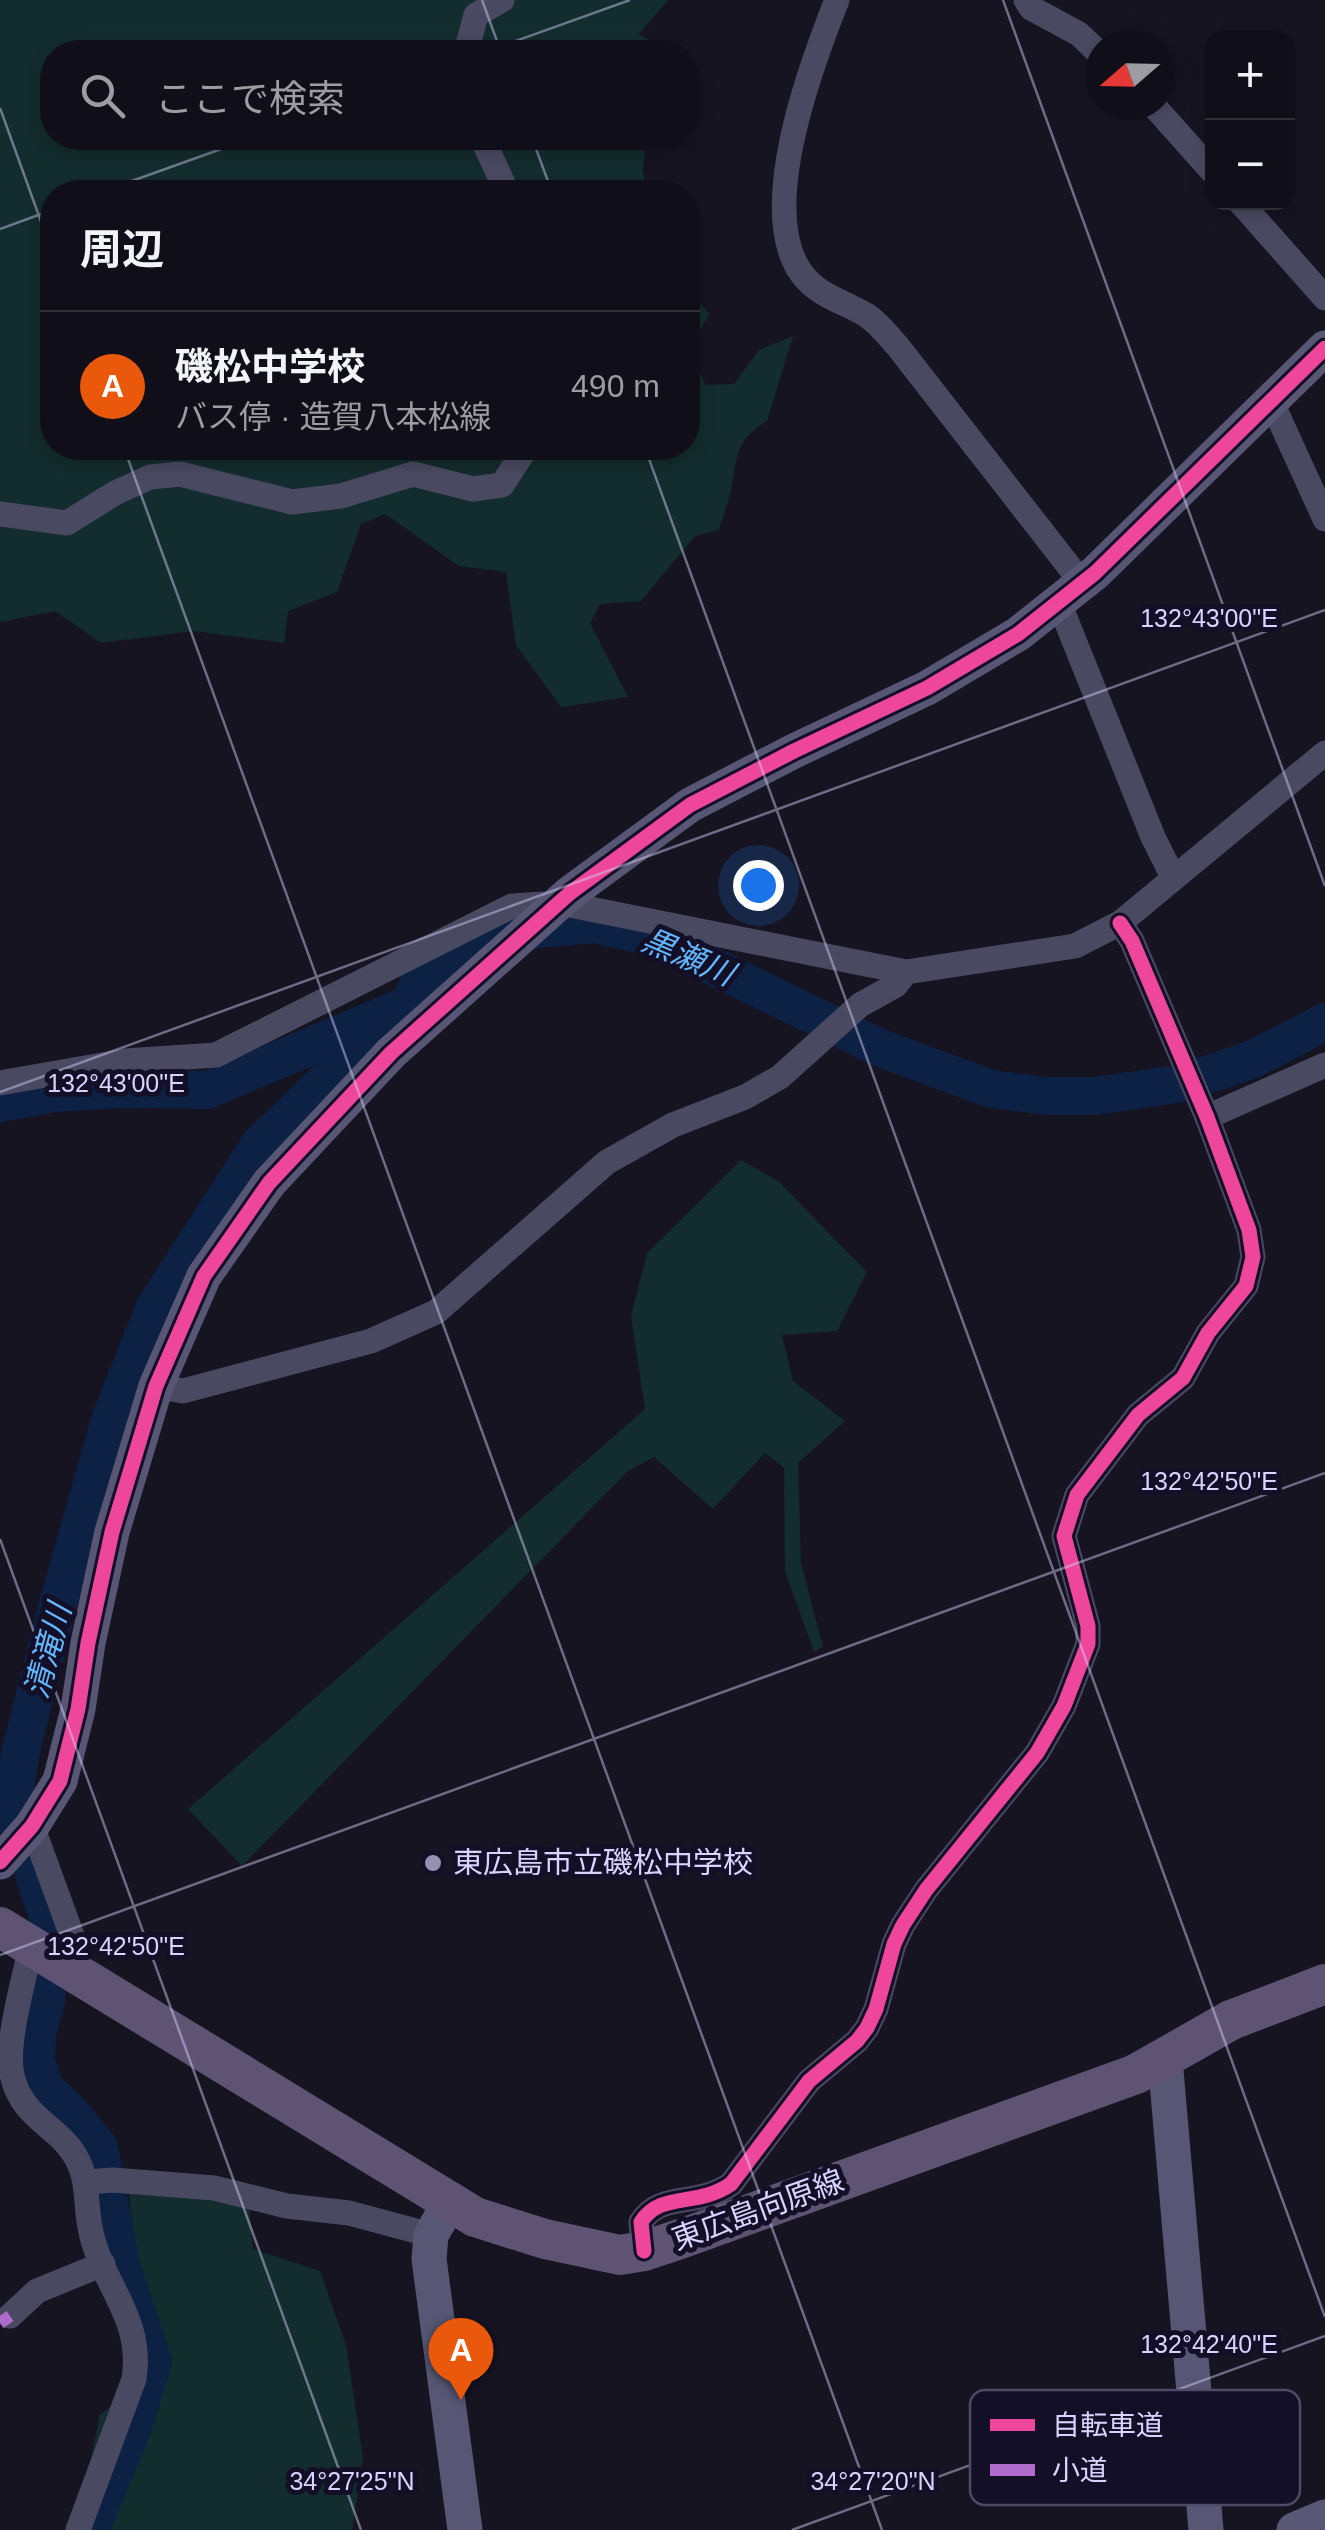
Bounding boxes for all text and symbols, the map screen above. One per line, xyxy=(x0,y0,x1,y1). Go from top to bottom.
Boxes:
north arrow xyxy=(1085,30,1175,120)
map controls xyxy=(1205,30,1295,210)
button: + xyxy=(1205,30,1295,120)
search box xyxy=(40,40,700,150)
icon: search xyxy=(75,68,130,123)
text: ここで検索 xyxy=(155,78,345,120)
button: − xyxy=(1205,120,1295,210)
text: 周辺 xyxy=(80,226,164,273)
text: 磯松中学校 xyxy=(175,346,365,388)
text: A xyxy=(101,368,124,404)
text: 490 m xyxy=(571,368,660,404)
text: バス停 · 造賀八本松線 xyxy=(175,399,491,435)
text: 132°43'00"E xyxy=(1140,604,1278,632)
your location xyxy=(733,860,784,911)
water label: 黒瀬川 xyxy=(637,922,742,993)
text: 132°43'00"E xyxy=(47,1069,185,1097)
text: 132°42'50"E xyxy=(1140,1467,1278,1495)
water label: 清滝川 xyxy=(18,1597,79,1702)
place label: 東広島市立磯松中学校 xyxy=(453,1846,753,1879)
marker: 東広島市立磯松中学校 xyxy=(422,1852,444,1874)
text: 132°42'50"E xyxy=(47,1932,185,1960)
street label: 東広島向原線 xyxy=(668,2163,848,2256)
pin: A xyxy=(428,2318,494,2400)
text: 132°42'40"E xyxy=(1140,2330,1278,2358)
legend xyxy=(970,2390,1300,2505)
text: 自転車道 xyxy=(1052,2410,1164,2441)
text: 小道 xyxy=(1052,2455,1108,2486)
text: 34°27'25"N xyxy=(289,2467,415,2495)
text: 34°27'20"N xyxy=(810,2467,936,2495)

